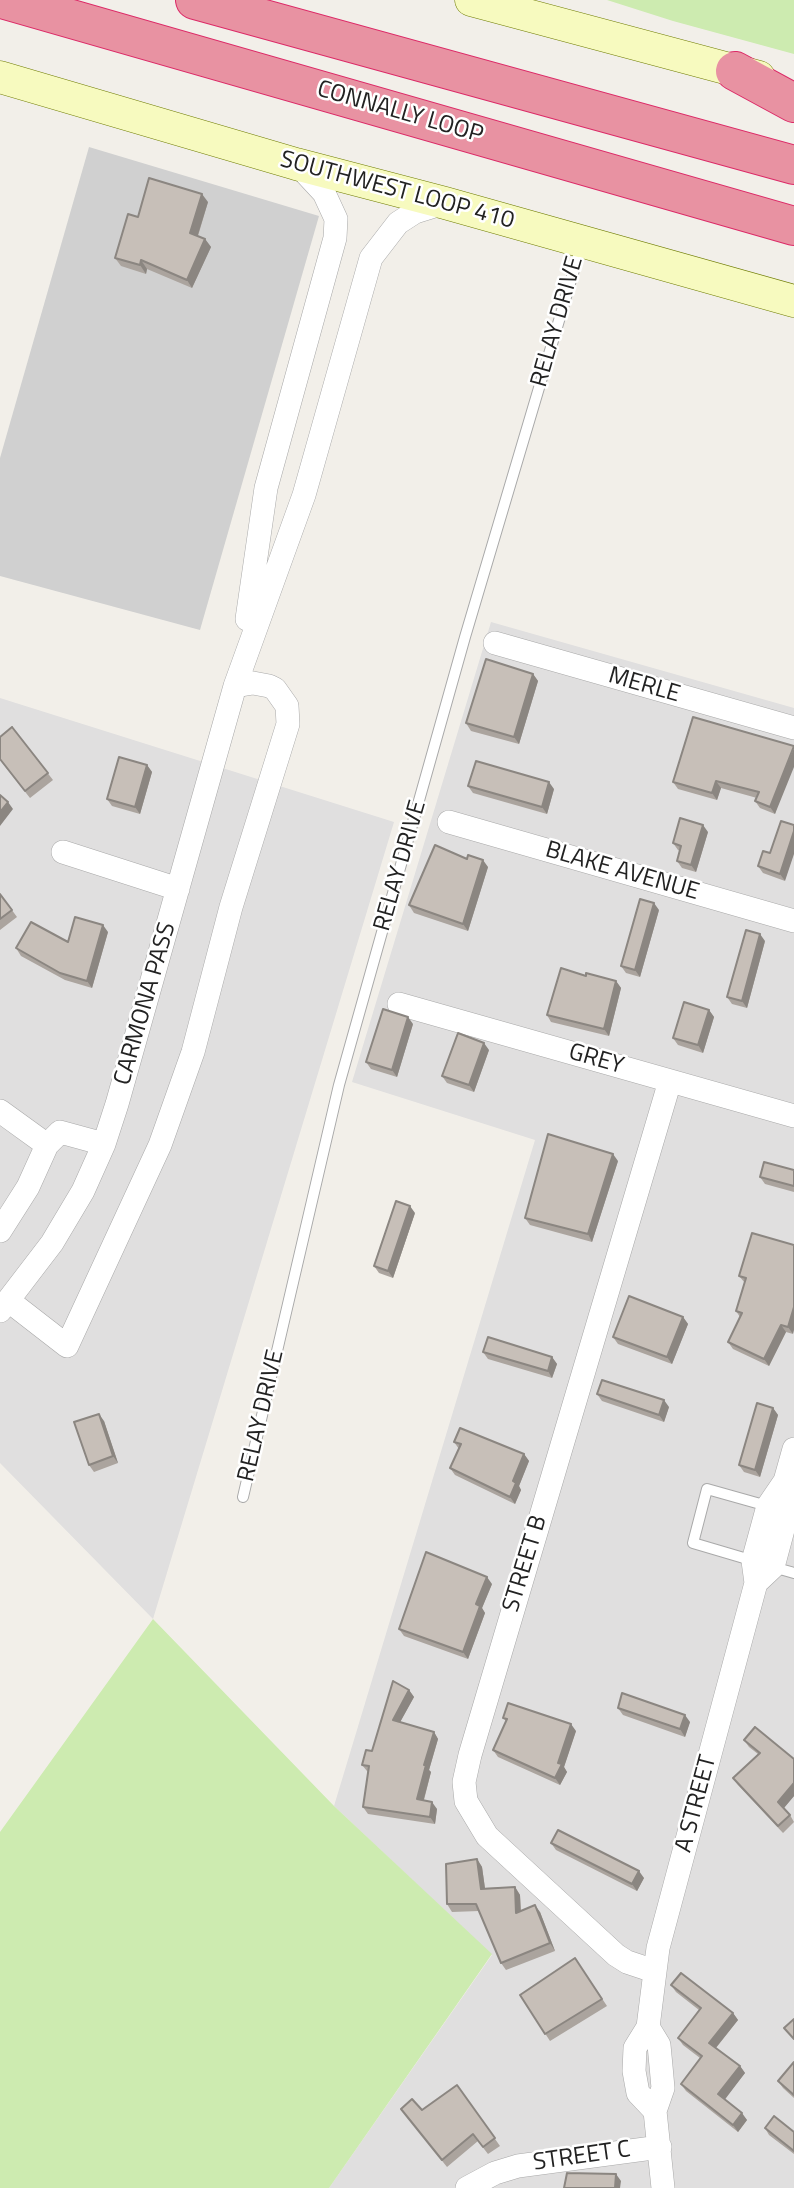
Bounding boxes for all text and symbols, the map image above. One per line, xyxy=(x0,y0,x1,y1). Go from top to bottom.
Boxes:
street label: CONNALLY LOOP xyxy=(314,76,486,150)
street label: SOUTHWEST LOOP 410 xyxy=(277,146,517,236)
street label: RELAY DRIVE xyxy=(526,253,590,391)
street label: MERLE xyxy=(605,662,683,710)
street label: RELAY DRIVE xyxy=(369,797,433,935)
street label: BLAKE AVENUE xyxy=(542,836,702,908)
street label: CARMONA PASS xyxy=(109,919,183,1089)
street label: GREY xyxy=(565,1038,627,1082)
street label: RELAY DRIVE xyxy=(233,1347,291,1485)
street label: STREET B xyxy=(498,1512,554,1616)
street label: A STREET xyxy=(670,1752,724,1856)
street label: STREET C xyxy=(532,2136,632,2178)

